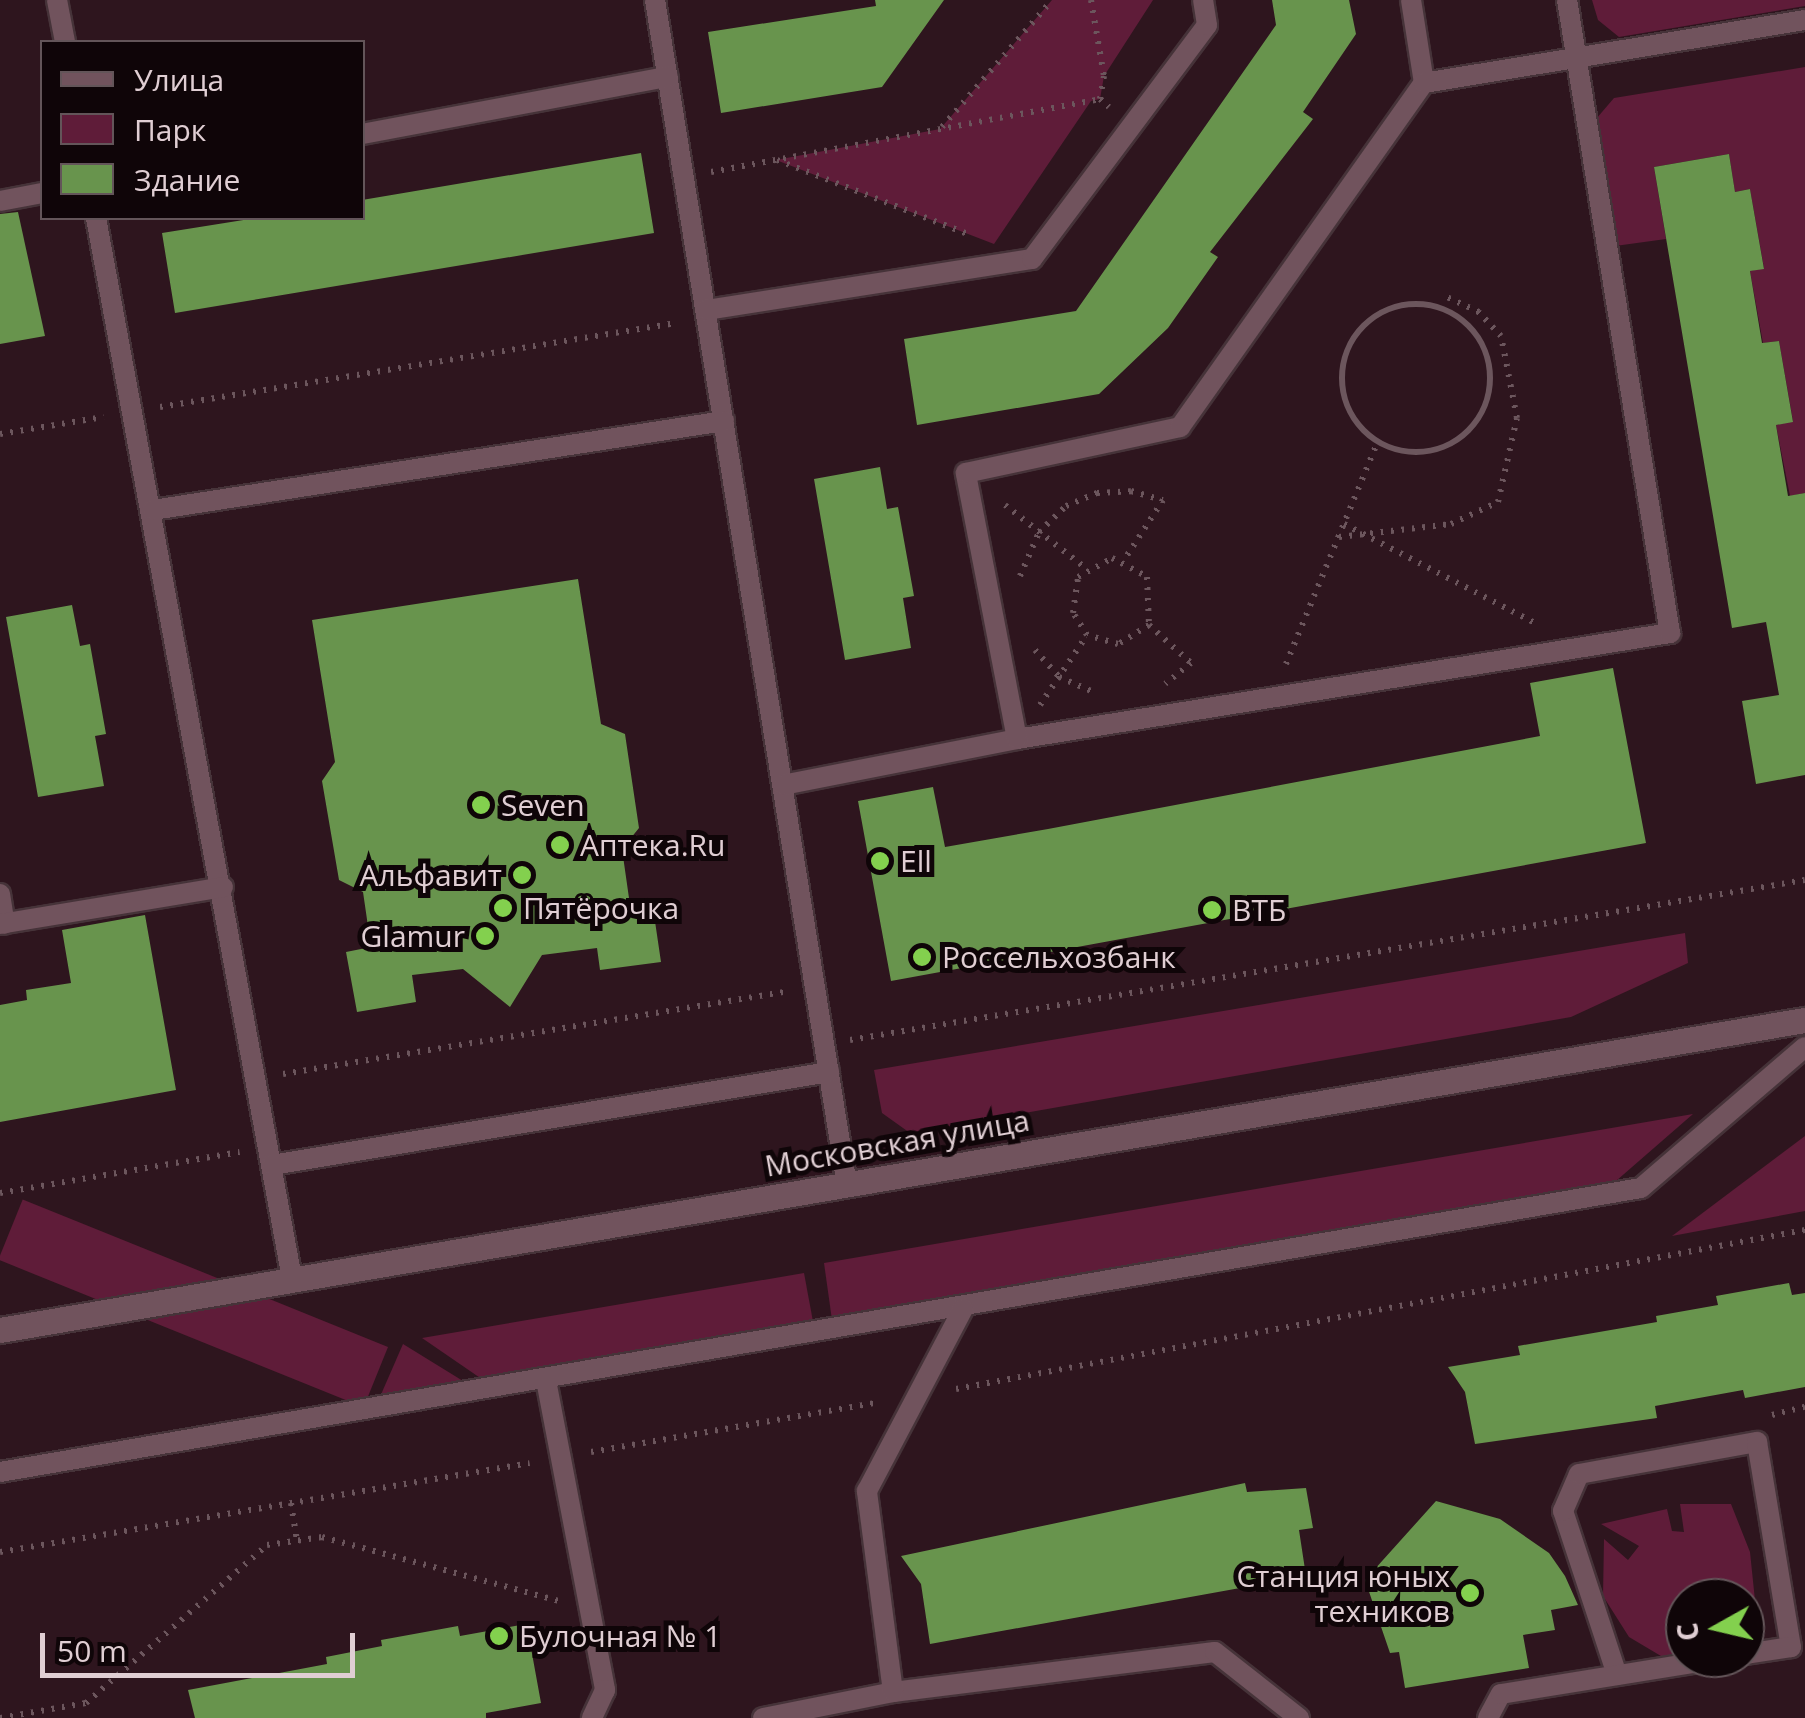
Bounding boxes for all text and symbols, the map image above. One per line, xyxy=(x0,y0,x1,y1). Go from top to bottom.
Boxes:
legend xyxy=(40,40,365,220)
text: Улица xyxy=(134,59,224,100)
text: Парк xyxy=(134,109,206,150)
text: Здание xyxy=(134,159,240,200)
place label: Seven xyxy=(501,787,585,823)
marker: Seven xyxy=(470,794,492,816)
place label: Аптека.Ru xyxy=(580,827,726,863)
marker: Аптека.Ru xyxy=(549,834,571,856)
place label: Ell xyxy=(900,843,932,879)
marker: Ell xyxy=(869,850,891,872)
place label: Альфавит xyxy=(360,857,502,893)
marker: Альфавит xyxy=(511,864,533,886)
place label: Пятёрочка xyxy=(523,890,679,926)
place label: ВТБ xyxy=(1232,892,1286,928)
marker: Пятёрочка xyxy=(492,897,514,919)
marker: ВТБ xyxy=(1201,899,1223,921)
place label: Glamur xyxy=(361,918,465,954)
marker: Glamur xyxy=(474,925,496,947)
place label: Россельхозбанк xyxy=(942,939,1176,975)
marker: Россельхозбанк xyxy=(911,946,933,968)
street label: Московская улица xyxy=(762,1102,1032,1184)
place label: Станция юных техников xyxy=(1236,1558,1450,1628)
north arrow xyxy=(1665,1578,1765,1678)
marker: Станция юных техников xyxy=(1459,1582,1481,1604)
scale bar xyxy=(45,1613,360,1675)
place label: Булочная № 1 xyxy=(519,1618,721,1654)
text: С xyxy=(1667,1620,1707,1643)
marker: Булочная № 1 xyxy=(488,1625,510,1647)
text: 50 m xyxy=(57,1630,127,1671)

